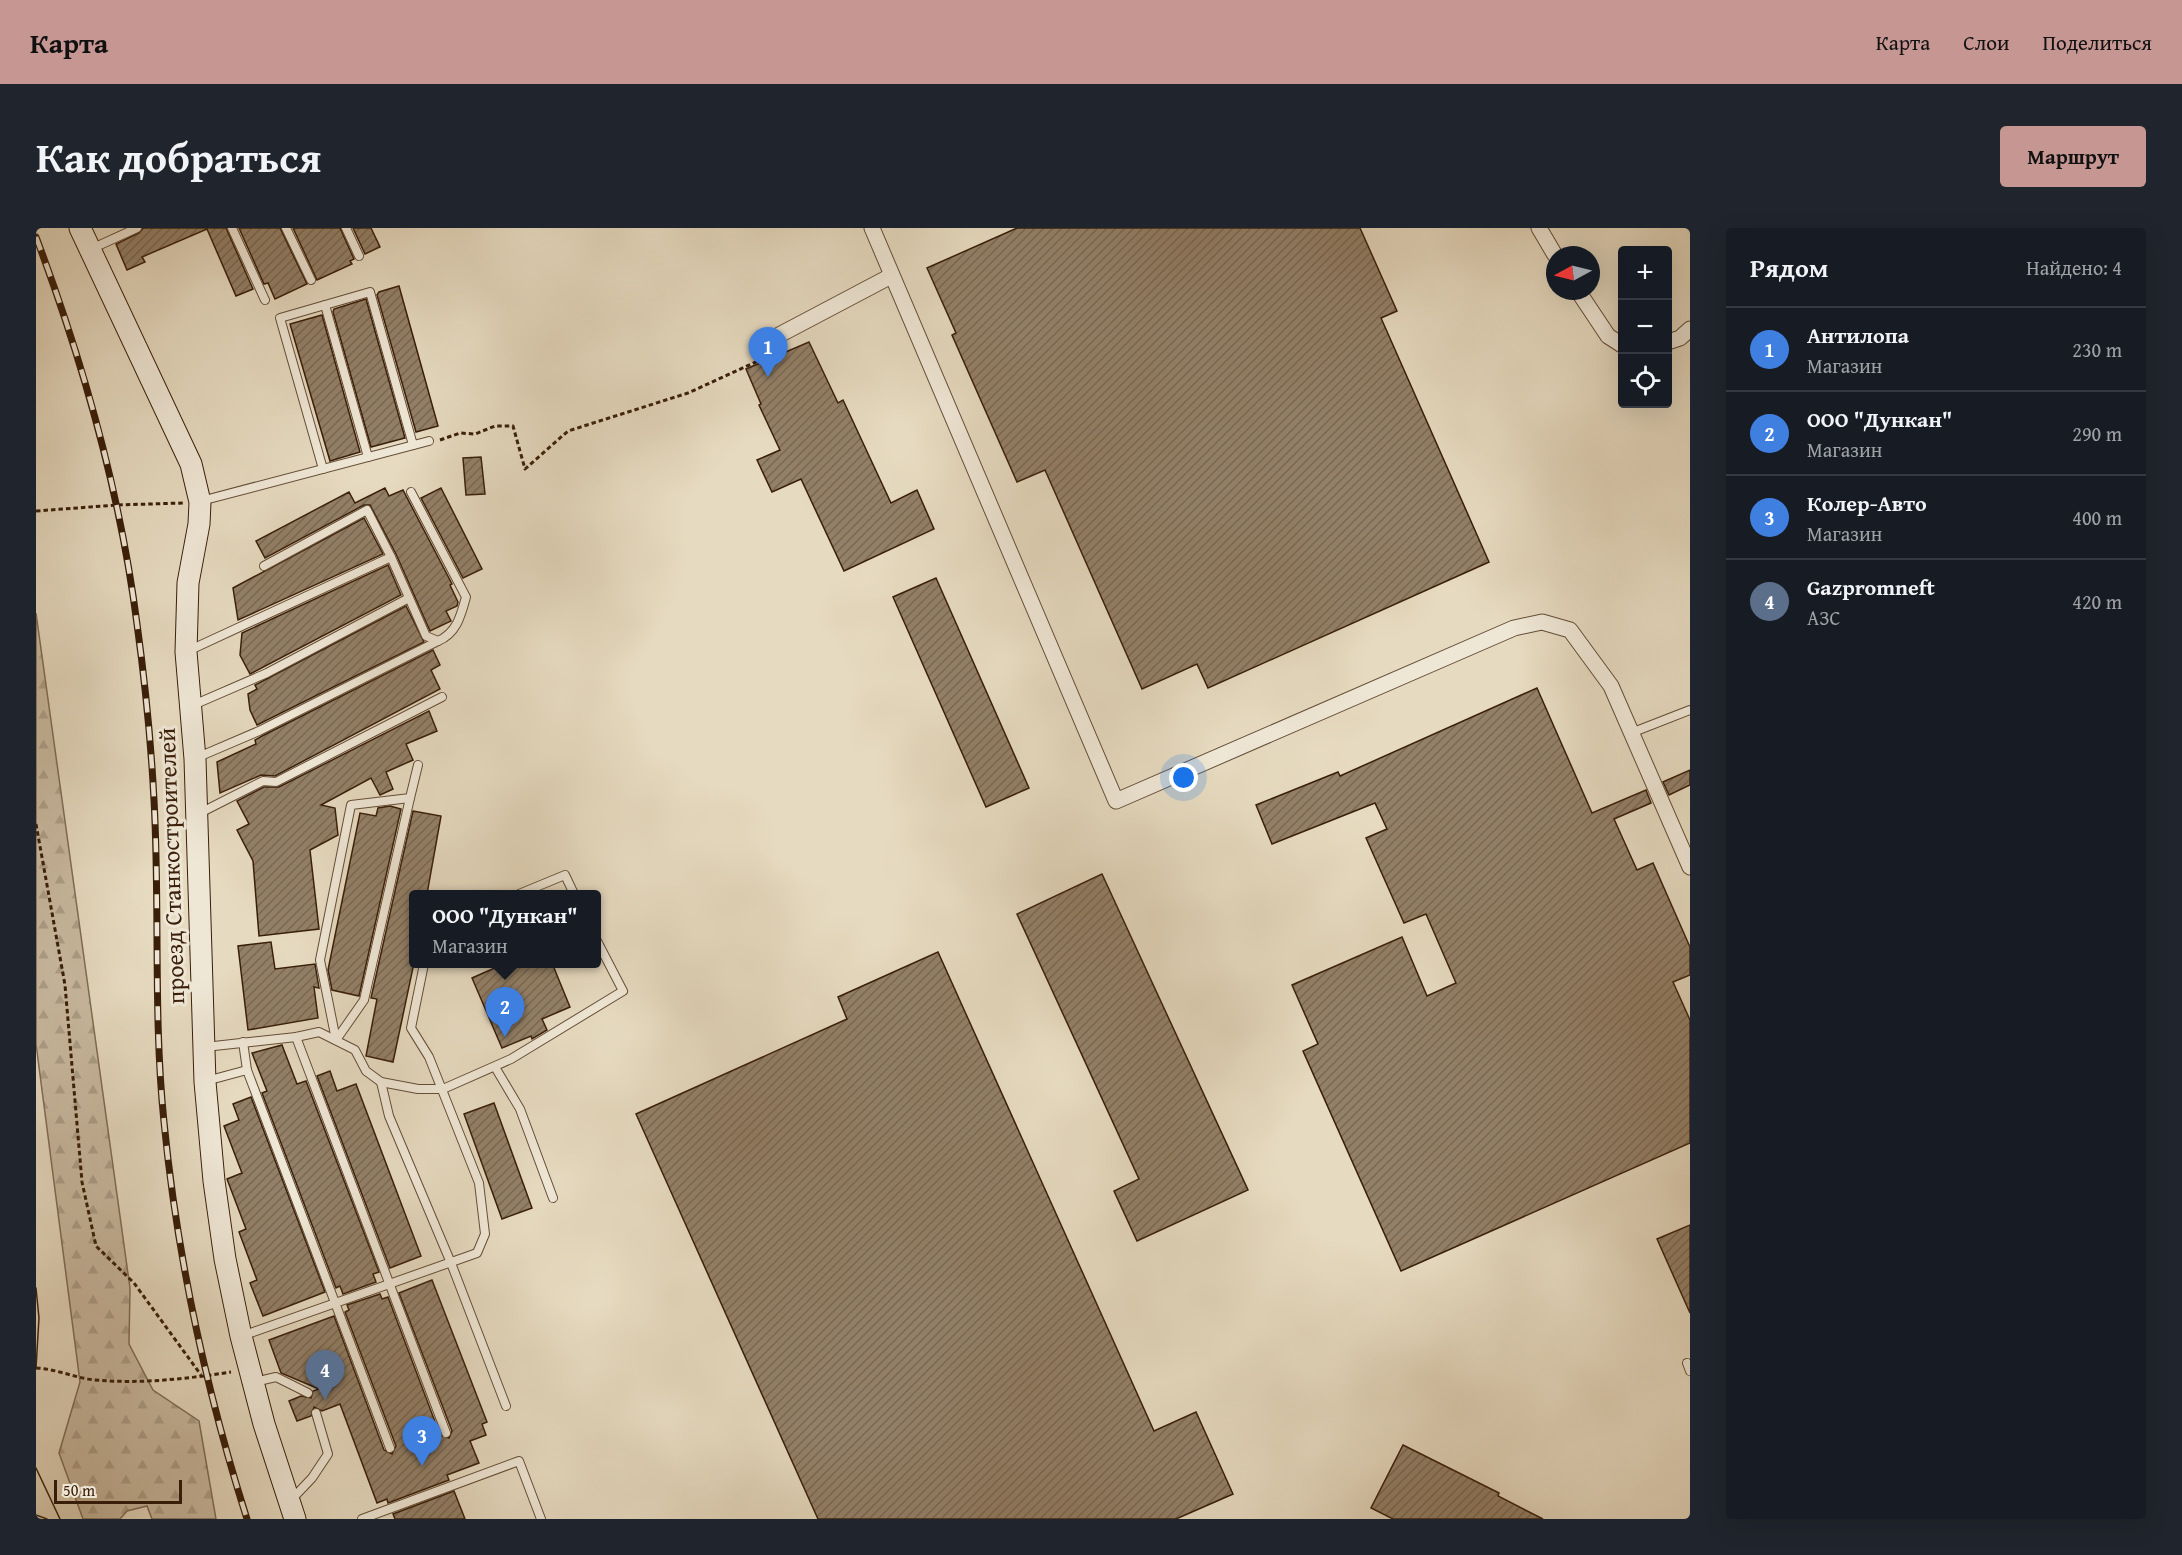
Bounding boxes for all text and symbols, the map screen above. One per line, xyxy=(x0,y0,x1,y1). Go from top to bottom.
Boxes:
text: Карта xyxy=(30,22,108,63)
text: Карта xyxy=(1876,27,1930,58)
text: Слои xyxy=(1963,27,2009,58)
text: Поделиться xyxy=(2042,27,2152,58)
text: Как добраться xyxy=(36,126,321,187)
button: Маршрут xyxy=(2000,126,2146,187)
north arrow xyxy=(1546,246,1600,300)
map controls xyxy=(1618,246,1672,408)
button: + xyxy=(1618,246,1672,300)
text: Рядом xyxy=(1750,248,1828,287)
text: Найдено: 4 xyxy=(2026,253,2122,282)
button: − xyxy=(1618,300,1672,354)
text: Aнтилопа xyxy=(1807,319,1909,351)
pin: 1 xyxy=(748,328,788,377)
text: 1 xyxy=(1764,335,1775,364)
text: 230 m xyxy=(2072,335,2122,364)
text: Магазин xyxy=(1807,351,1882,380)
button: locate xyxy=(1618,354,1672,408)
text: ООО "Дункан" xyxy=(1807,403,1953,435)
text: 2 xyxy=(1764,419,1775,448)
text: 290 m xyxy=(2072,419,2122,448)
text: Магазин xyxy=(1807,435,1882,464)
text: Колер-Авто xyxy=(1807,487,1927,519)
text: 3 xyxy=(1764,503,1775,532)
text: 400 m xyxy=(2072,503,2122,532)
text: Магазин xyxy=(1807,519,1882,548)
text: Gazpromneft xyxy=(1807,571,1935,603)
text: 4 xyxy=(1764,587,1775,616)
text: 420 m xyxy=(2072,587,2122,616)
text: АЗС xyxy=(1807,603,1840,632)
street label: проезд Станкостроителей xyxy=(149,727,193,1005)
your location xyxy=(1169,763,1198,792)
popup xyxy=(409,890,601,968)
text: ООО "Дункан" xyxy=(432,899,578,931)
text: Магазин xyxy=(432,931,508,960)
pin: 2 xyxy=(486,988,524,1037)
pin: 4 xyxy=(306,1350,344,1400)
pin: 3 xyxy=(402,1416,442,1466)
scale bar xyxy=(54,1477,182,1504)
text: 50 m xyxy=(63,1478,95,1502)

